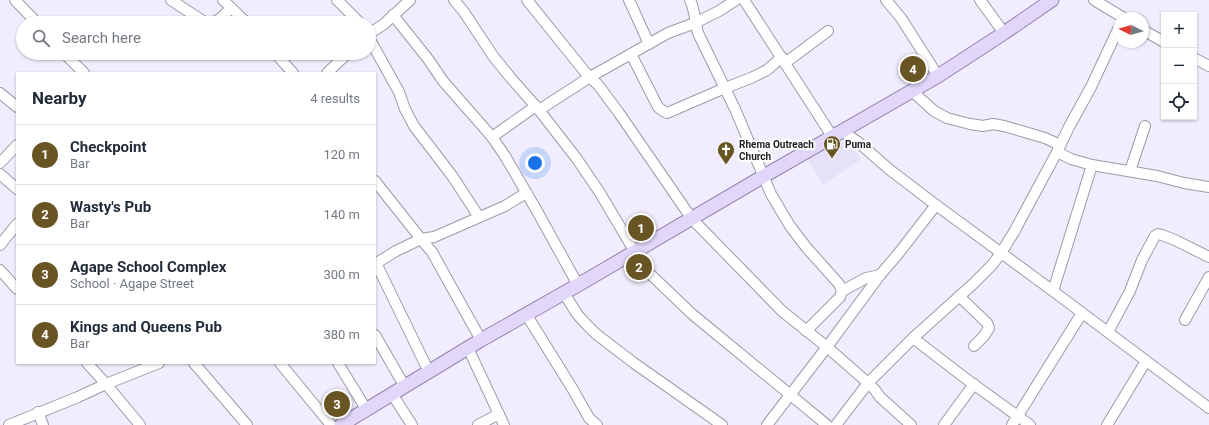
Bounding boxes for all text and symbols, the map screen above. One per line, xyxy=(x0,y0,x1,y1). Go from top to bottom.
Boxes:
north arrow xyxy=(1113,12,1149,48)
map controls xyxy=(1161,12,1197,120)
button: + xyxy=(1161,12,1197,48)
search box xyxy=(16,16,376,60)
icon: search xyxy=(30,27,52,49)
text: Search here xyxy=(62,29,141,47)
button: − xyxy=(1161,48,1197,84)
pin: 4 xyxy=(900,54,926,84)
button: locate xyxy=(1161,84,1197,120)
text: Nearby xyxy=(32,88,87,108)
text: 4 results xyxy=(310,91,360,106)
fuel station icon: Puma xyxy=(822,134,842,159)
text: Checkpoint xyxy=(70,138,147,156)
place label: Rhema Outreach Church xyxy=(739,139,814,162)
place label: Puma xyxy=(845,139,872,150)
church icon: Rhema Outreach Church xyxy=(716,140,736,165)
text: 1 xyxy=(41,147,49,162)
text: 120 m xyxy=(323,147,360,162)
your location xyxy=(525,153,545,173)
text: Bar xyxy=(70,156,90,171)
text: Wasty's Pub xyxy=(70,198,151,216)
text: 2 xyxy=(41,207,49,222)
text: 140 m xyxy=(323,207,360,222)
pin: 1 xyxy=(628,213,654,243)
text: Bar xyxy=(70,216,90,231)
pin: 2 xyxy=(626,252,652,282)
text: Agape School Complex xyxy=(70,258,226,276)
text: 3 xyxy=(41,267,49,282)
text: 300 m xyxy=(323,267,360,282)
text: School · Agape Street xyxy=(70,276,194,291)
text: Kings and Queens Pub xyxy=(70,318,222,336)
text: 4 xyxy=(41,327,49,342)
text: 380 m xyxy=(323,327,360,342)
text: Bar xyxy=(70,336,90,351)
pin: 3 xyxy=(324,389,350,419)

